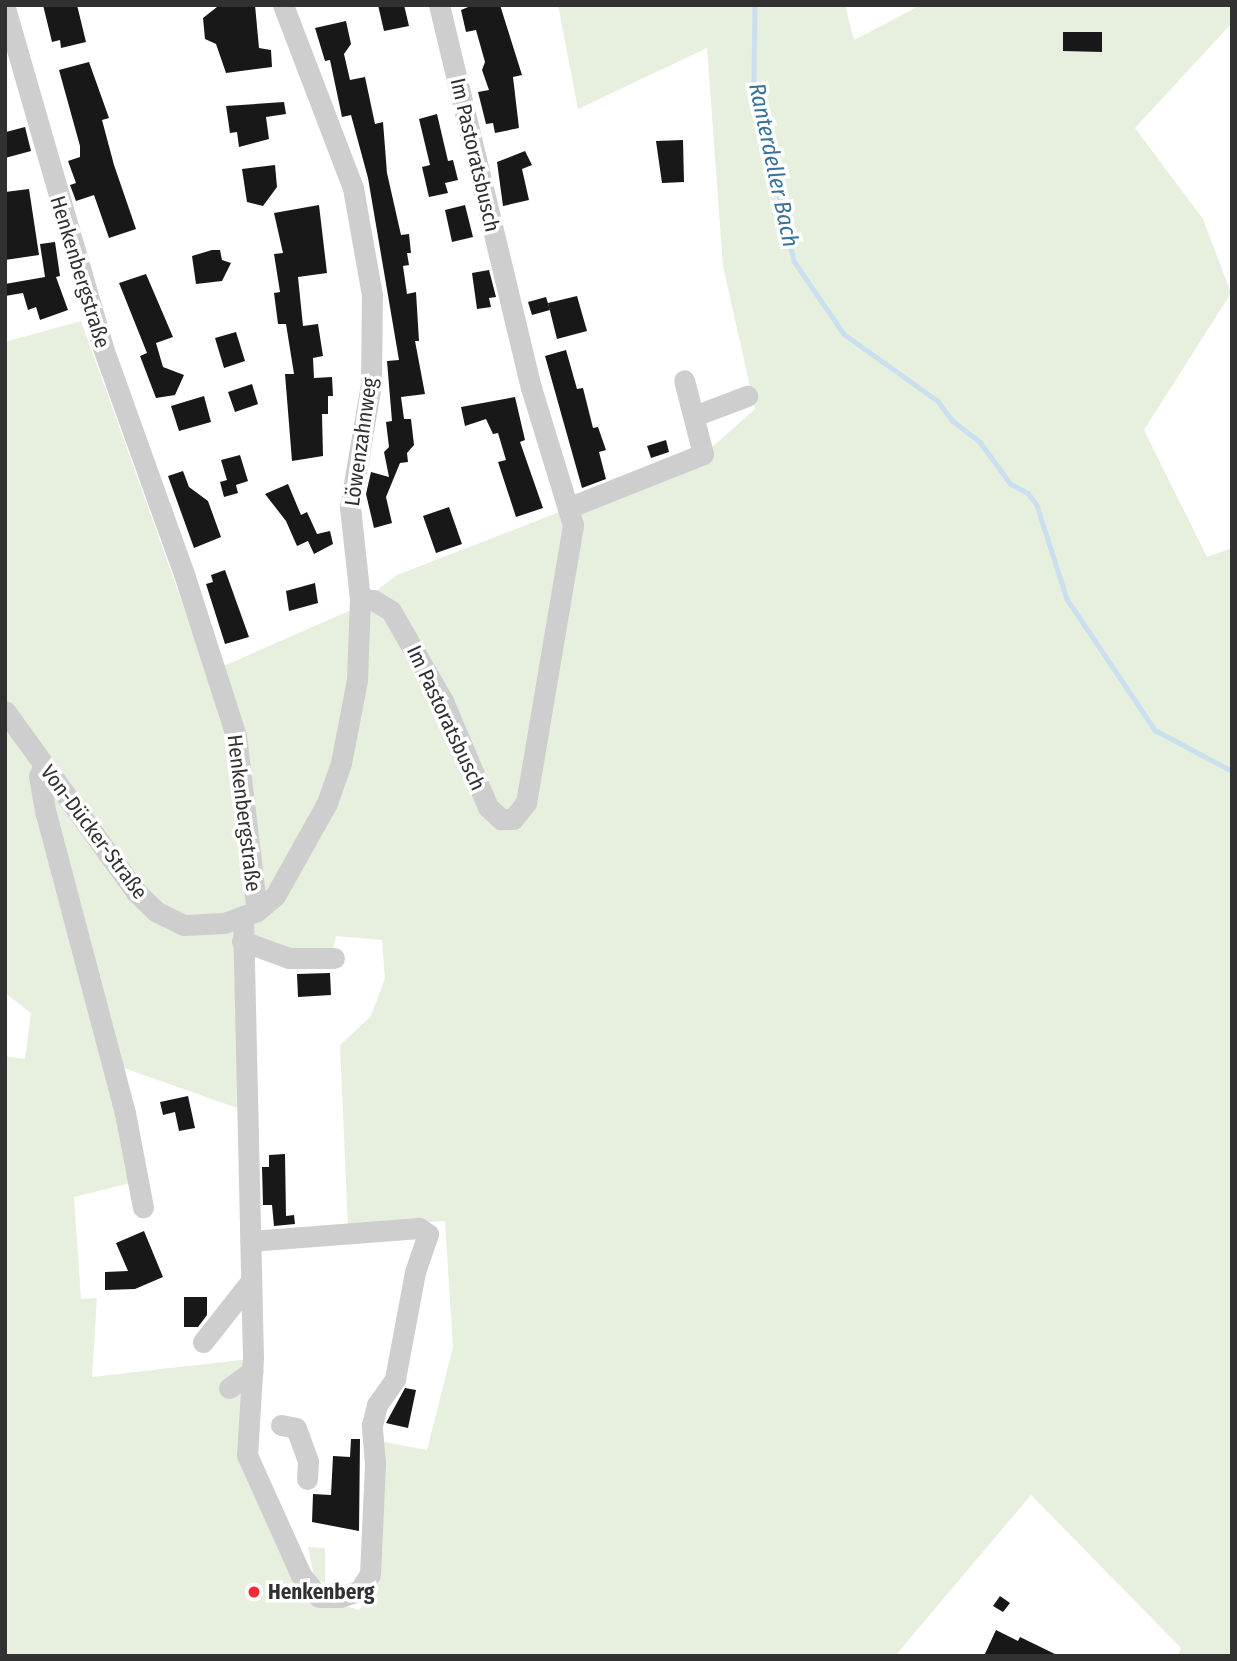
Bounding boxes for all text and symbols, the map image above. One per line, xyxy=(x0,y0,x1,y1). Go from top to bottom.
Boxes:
street label: Im Pastoratsbusch xyxy=(445,76,505,234)
water label: Ranterdeller Bach xyxy=(743,80,805,250)
street label: Henkenbergstraße xyxy=(45,193,115,351)
street label: Löwenzahnweg xyxy=(340,376,382,508)
street label: Im Pastoratsbusch xyxy=(401,641,491,795)
street label: Henkenbergstraße xyxy=(222,733,266,893)
street label: Von-Dücker-Straße xyxy=(35,760,153,904)
place label: Henkenberg xyxy=(268,1579,374,1605)
marker: Henkenberg xyxy=(246,1584,262,1600)

